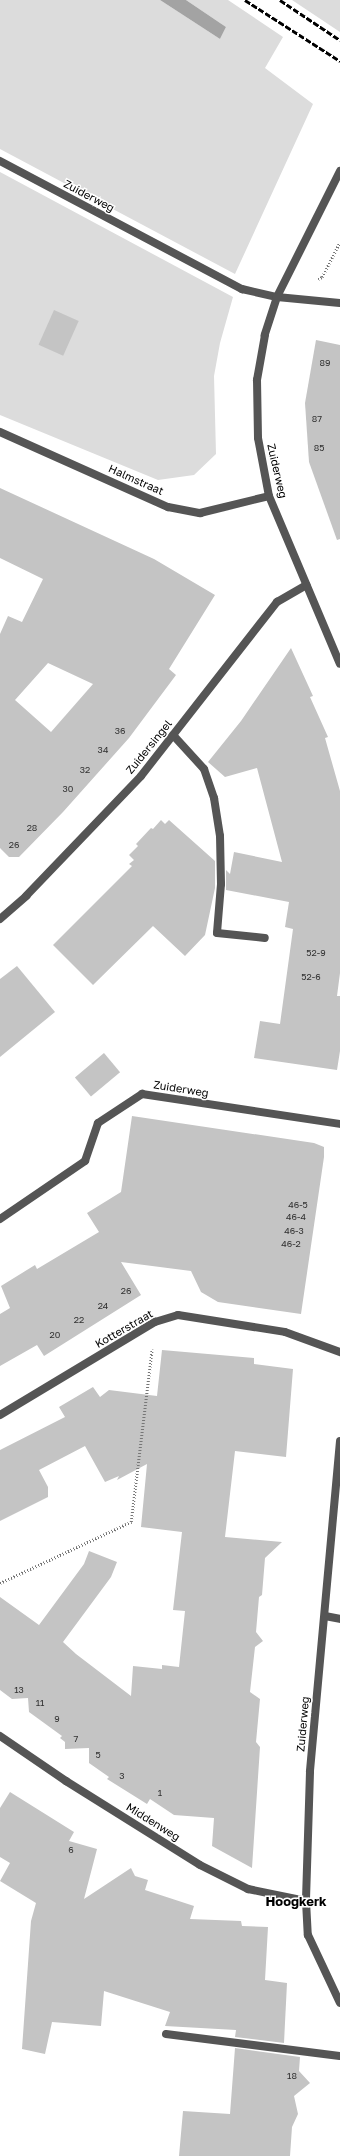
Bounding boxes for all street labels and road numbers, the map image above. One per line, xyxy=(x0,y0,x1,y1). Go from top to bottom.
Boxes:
street label: Zuiderweg xyxy=(61,177,117,215)
street label: Zuiderweg xyxy=(264,442,290,500)
street label: Halmstraat xyxy=(106,462,166,498)
street label: Zuidersingel xyxy=(123,717,175,777)
street label: Zuiderweg xyxy=(153,1078,209,1100)
street label: Kotterstraat xyxy=(93,1307,155,1351)
street label: Zuiderweg xyxy=(294,1696,312,1752)
street label: Middenweg xyxy=(124,1800,182,1844)

